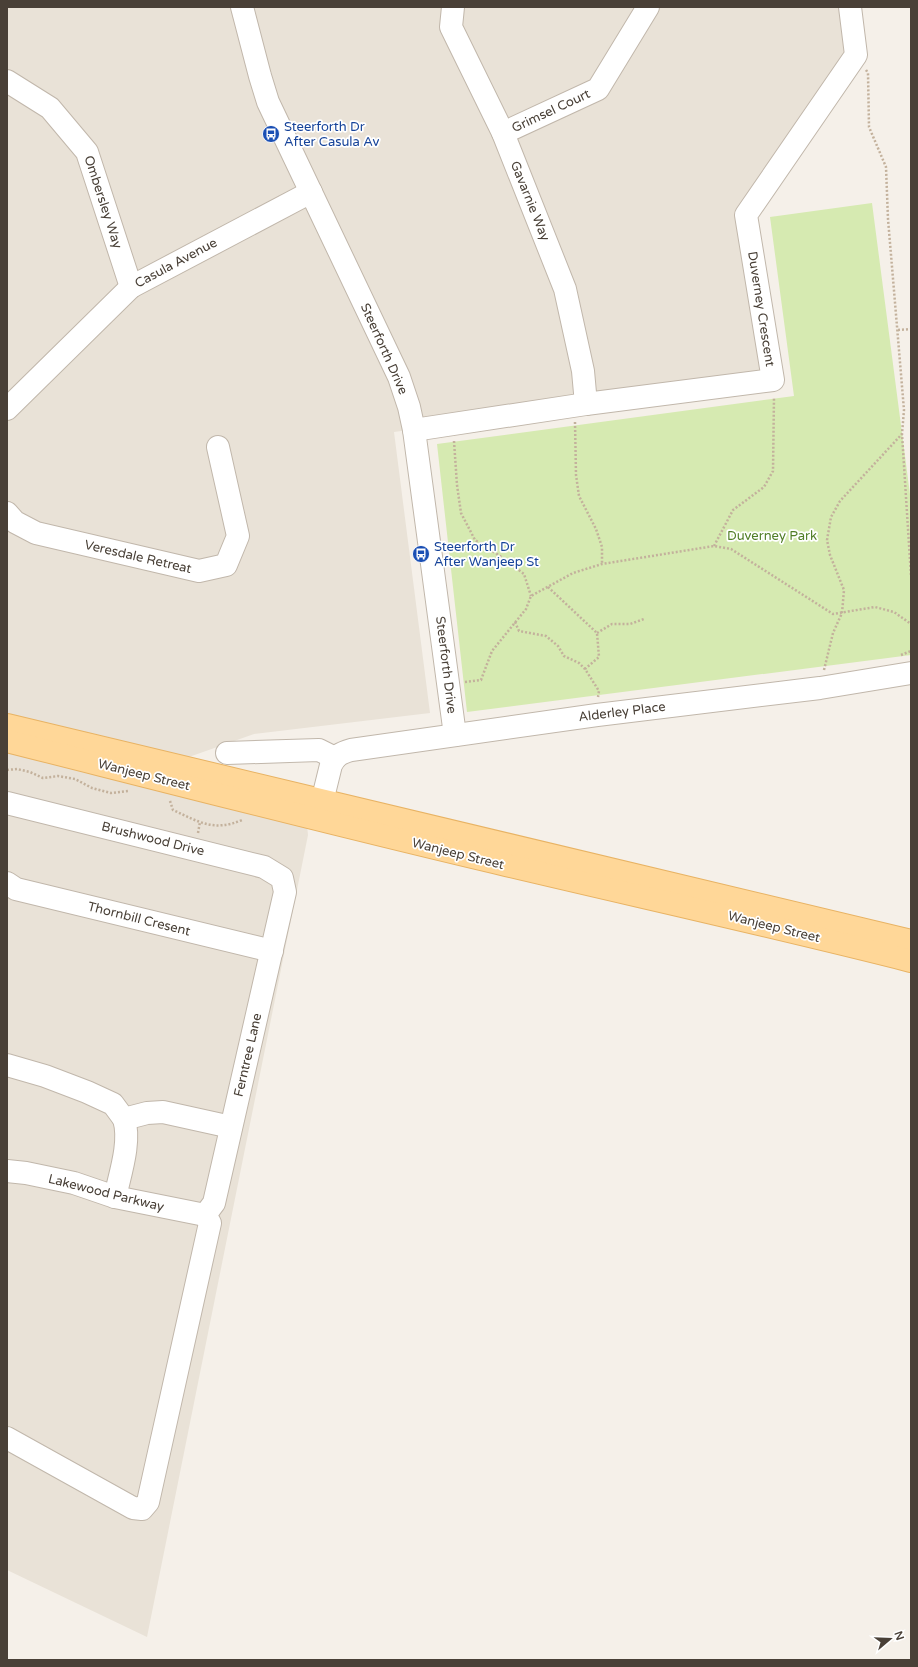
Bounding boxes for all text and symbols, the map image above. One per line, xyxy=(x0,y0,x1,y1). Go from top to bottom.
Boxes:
street label: Grimsel Court xyxy=(509,86,593,136)
place label: Steerforth Dr After Casula Av xyxy=(284,119,380,150)
bus stop icon: Steerforth Dr After Casula Av xyxy=(261,124,281,144)
street label: Ombersley Way xyxy=(80,153,126,251)
street label: Gavarnie Way xyxy=(507,159,553,243)
street label: Casula Avenue xyxy=(132,235,220,291)
street label: Duverney Crescent xyxy=(744,250,778,368)
street label: Steerforth Drive xyxy=(357,301,411,397)
park label: Duverney Park xyxy=(727,528,817,544)
street label: Veresdale Retreat xyxy=(83,537,193,577)
place label: Steerforth Dr After Wanjeep St xyxy=(434,539,539,570)
bus stop icon: Steerforth Dr After Wanjeep St xyxy=(411,544,431,564)
street label: Steerforth Drive xyxy=(432,615,460,715)
street label: Alderley Place xyxy=(577,699,667,725)
street label: Wanjeep Street xyxy=(96,756,192,794)
street label: Brushwood Drive xyxy=(100,818,206,860)
street label: Wanjeep Street xyxy=(410,835,506,873)
street label: Thornbill Cresent xyxy=(86,899,192,940)
street label: Wanjeep Street xyxy=(726,908,822,946)
street label: Ferntree Lane xyxy=(231,1012,265,1098)
street label: Lakewood Parkway xyxy=(46,1171,166,1215)
north arrow xyxy=(870,1619,910,1659)
text: N xyxy=(891,1630,907,1642)

